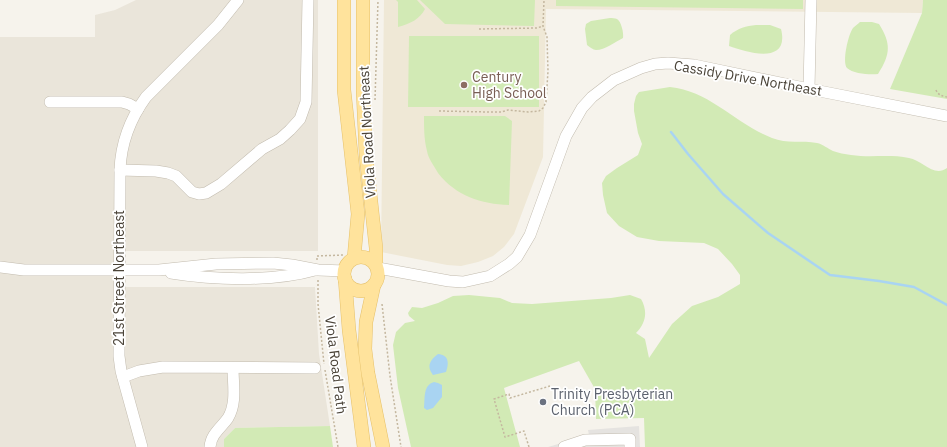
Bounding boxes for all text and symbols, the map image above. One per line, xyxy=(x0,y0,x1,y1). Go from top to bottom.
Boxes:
street label: Cassidy Drive Northeast xyxy=(673,56,824,100)
street label: Viola Road Northeast xyxy=(355,65,379,199)
place label: Century High School xyxy=(472,68,547,102)
marker: Century High School xyxy=(459,80,469,90)
street label: 21st Street Northeast xyxy=(110,210,128,346)
street label: Viola Road Path xyxy=(321,315,351,415)
place label: Trinity Presbyterian Church (PCA) xyxy=(551,385,673,419)
marker: Trinity Presbyterian Church (PCA) xyxy=(538,397,548,407)

